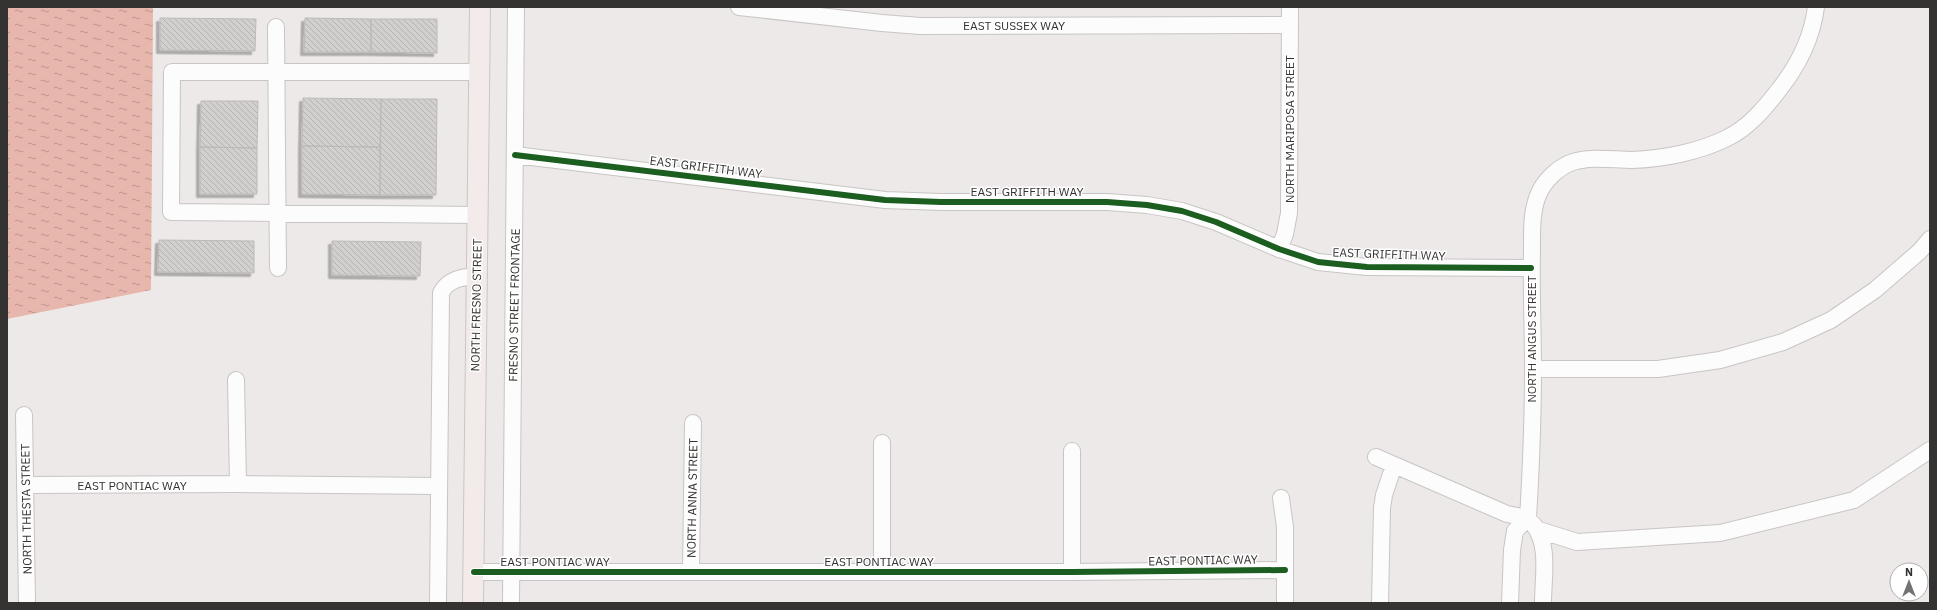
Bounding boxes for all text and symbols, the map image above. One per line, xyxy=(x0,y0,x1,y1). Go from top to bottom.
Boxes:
street label: EAST SUSSEX WAY xyxy=(963,18,1065,33)
street label: NORTH MARIPOSA STREET xyxy=(1282,55,1297,203)
street label: EAST GRIFFITH WAY xyxy=(649,153,763,181)
street label: EAST GRIFFITH WAY xyxy=(970,184,1084,199)
street label: FRESNO STREET FRONTAGE xyxy=(505,228,523,382)
street label: NORTH FRESNO STREET xyxy=(467,238,485,372)
street label: EAST GRIFFITH WAY xyxy=(1332,245,1446,263)
street label: NORTH ANGUS STREET xyxy=(1524,275,1539,403)
street label: NORTH ANNA STREET xyxy=(683,438,701,558)
street label: NORTH THESTA STREET xyxy=(17,443,35,574)
street label: EAST PONTIAC WAY xyxy=(77,478,187,493)
street label: EAST PONTIAC WAY xyxy=(1148,552,1258,568)
street label: EAST PONTIAC WAY xyxy=(500,554,610,569)
street label: EAST PONTIAC WAY xyxy=(824,554,934,569)
north arrow xyxy=(1889,562,1929,602)
text: N xyxy=(1905,565,1913,579)

